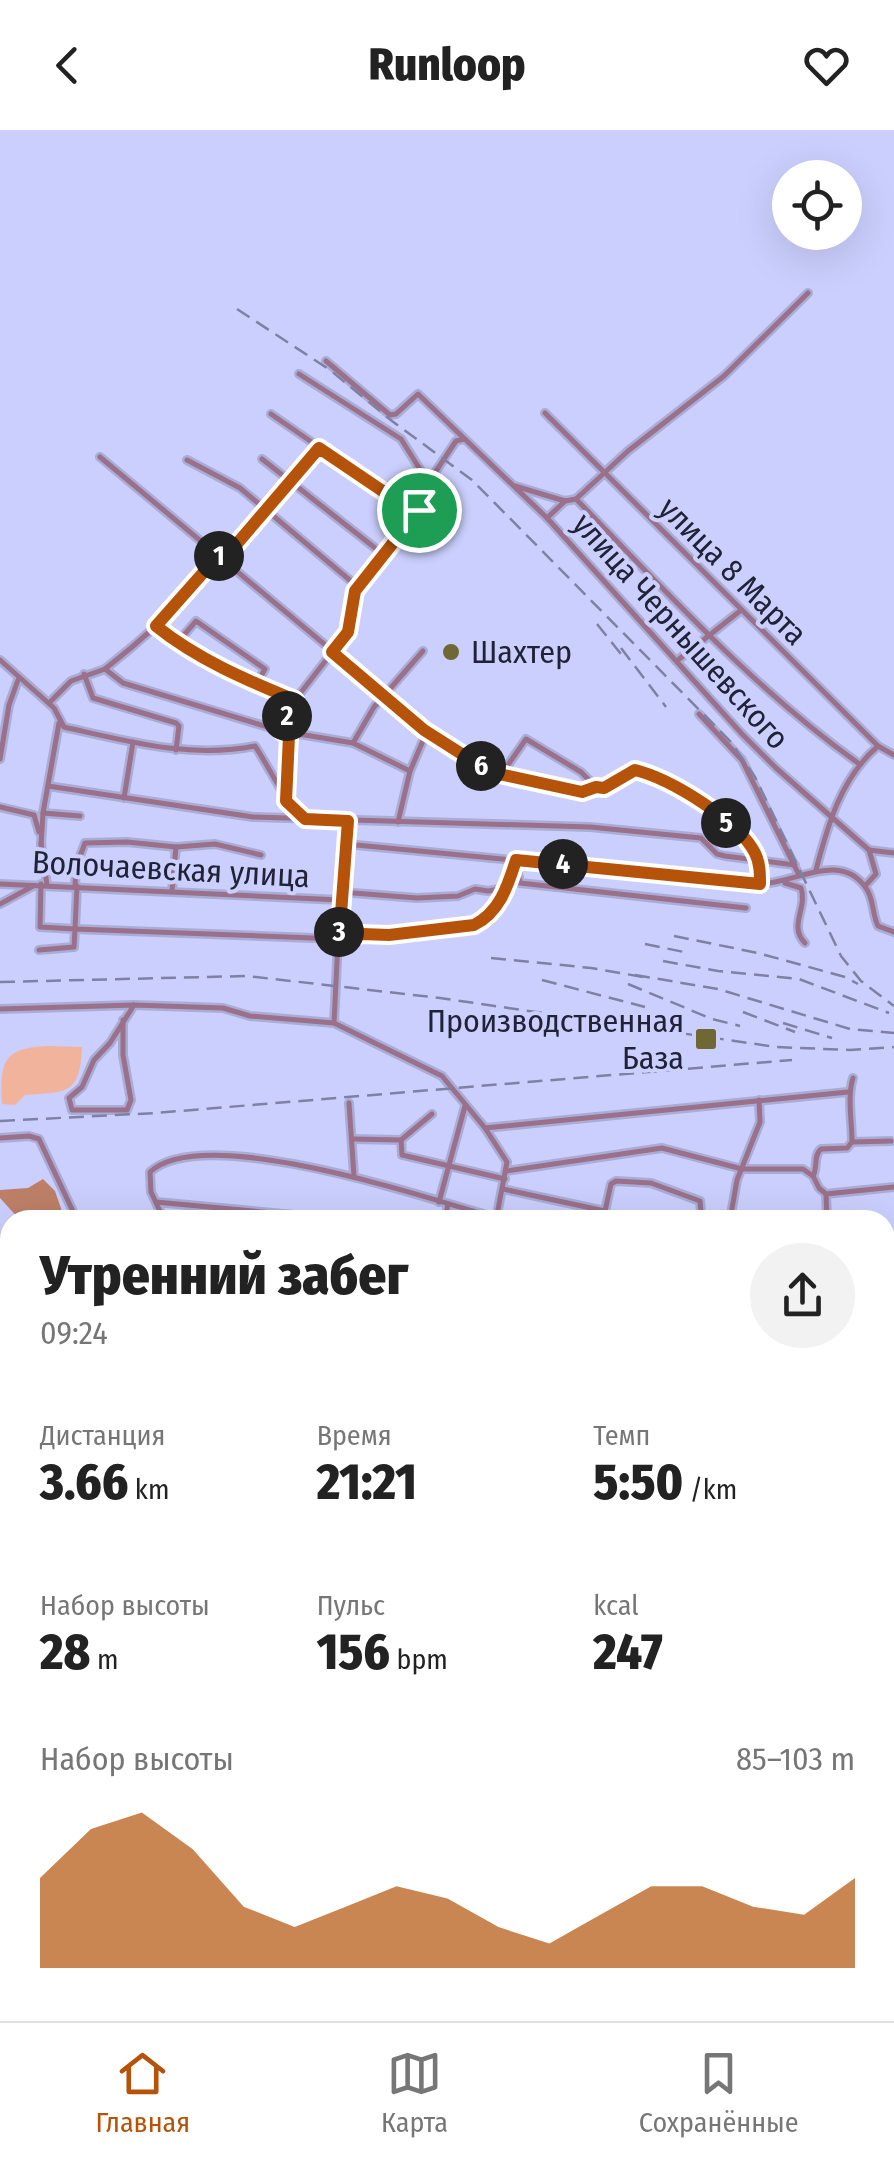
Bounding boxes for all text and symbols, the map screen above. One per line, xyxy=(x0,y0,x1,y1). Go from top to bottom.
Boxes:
icon: back xyxy=(40,38,95,93)
text: Runloop xyxy=(368,38,526,92)
icon: heart xyxy=(799,38,854,93)
map controls xyxy=(772,160,862,250)
button: locate xyxy=(772,160,862,250)
pin xyxy=(377,468,462,553)
icon: arrive xyxy=(392,483,447,538)
street label: улица 8 Марта xyxy=(651,489,815,653)
street label: улица Чернышевского xyxy=(565,505,797,757)
pin: 1 xyxy=(194,531,244,581)
text: 1 xyxy=(213,539,225,572)
place label: Шахтер xyxy=(471,633,572,671)
marker: Шахтер xyxy=(440,641,462,663)
pin: 2 xyxy=(262,691,312,741)
text: 2 xyxy=(281,699,293,732)
pin: 6 xyxy=(456,741,506,791)
text: 6 xyxy=(474,749,488,782)
pin: 5 xyxy=(701,798,751,848)
text: 5 xyxy=(719,806,733,839)
pin: 4 xyxy=(538,839,588,889)
street label: Волочаевская улица xyxy=(31,843,311,895)
text: 4 xyxy=(556,847,570,880)
pin: 3 xyxy=(314,907,364,957)
text: 3 xyxy=(332,915,346,948)
place label: Производственная База xyxy=(427,1002,684,1077)
marker: Производственная База xyxy=(693,1026,719,1052)
text: Утренний забег xyxy=(40,1243,408,1309)
button: share xyxy=(750,1243,855,1348)
text: 09:24 xyxy=(40,1314,108,1352)
text: Дистанция xyxy=(40,1419,165,1452)
text: Время xyxy=(317,1419,392,1452)
text: Темп xyxy=(593,1419,650,1452)
text: 3.66 xyxy=(40,1452,128,1512)
text: 21:21 xyxy=(317,1452,417,1512)
text: 5:50 xyxy=(593,1452,683,1512)
text: km xyxy=(128,1473,169,1506)
text: /km xyxy=(683,1473,737,1506)
text: Набор высоты xyxy=(40,1589,210,1622)
text: Пульс xyxy=(317,1589,385,1622)
text: kcal xyxy=(593,1589,639,1622)
text: 28 xyxy=(40,1622,90,1682)
text: 156 xyxy=(317,1622,390,1682)
text: 247 xyxy=(593,1622,663,1682)
text: m xyxy=(90,1643,118,1676)
text: bpm xyxy=(390,1643,448,1676)
text: Набор высоты xyxy=(40,1740,234,1778)
text: 85–103 m xyxy=(736,1740,855,1778)
tab: Главная xyxy=(95,2046,190,2139)
tab: Карта xyxy=(381,2046,448,2139)
tab: Сохранённые xyxy=(639,2046,799,2139)

